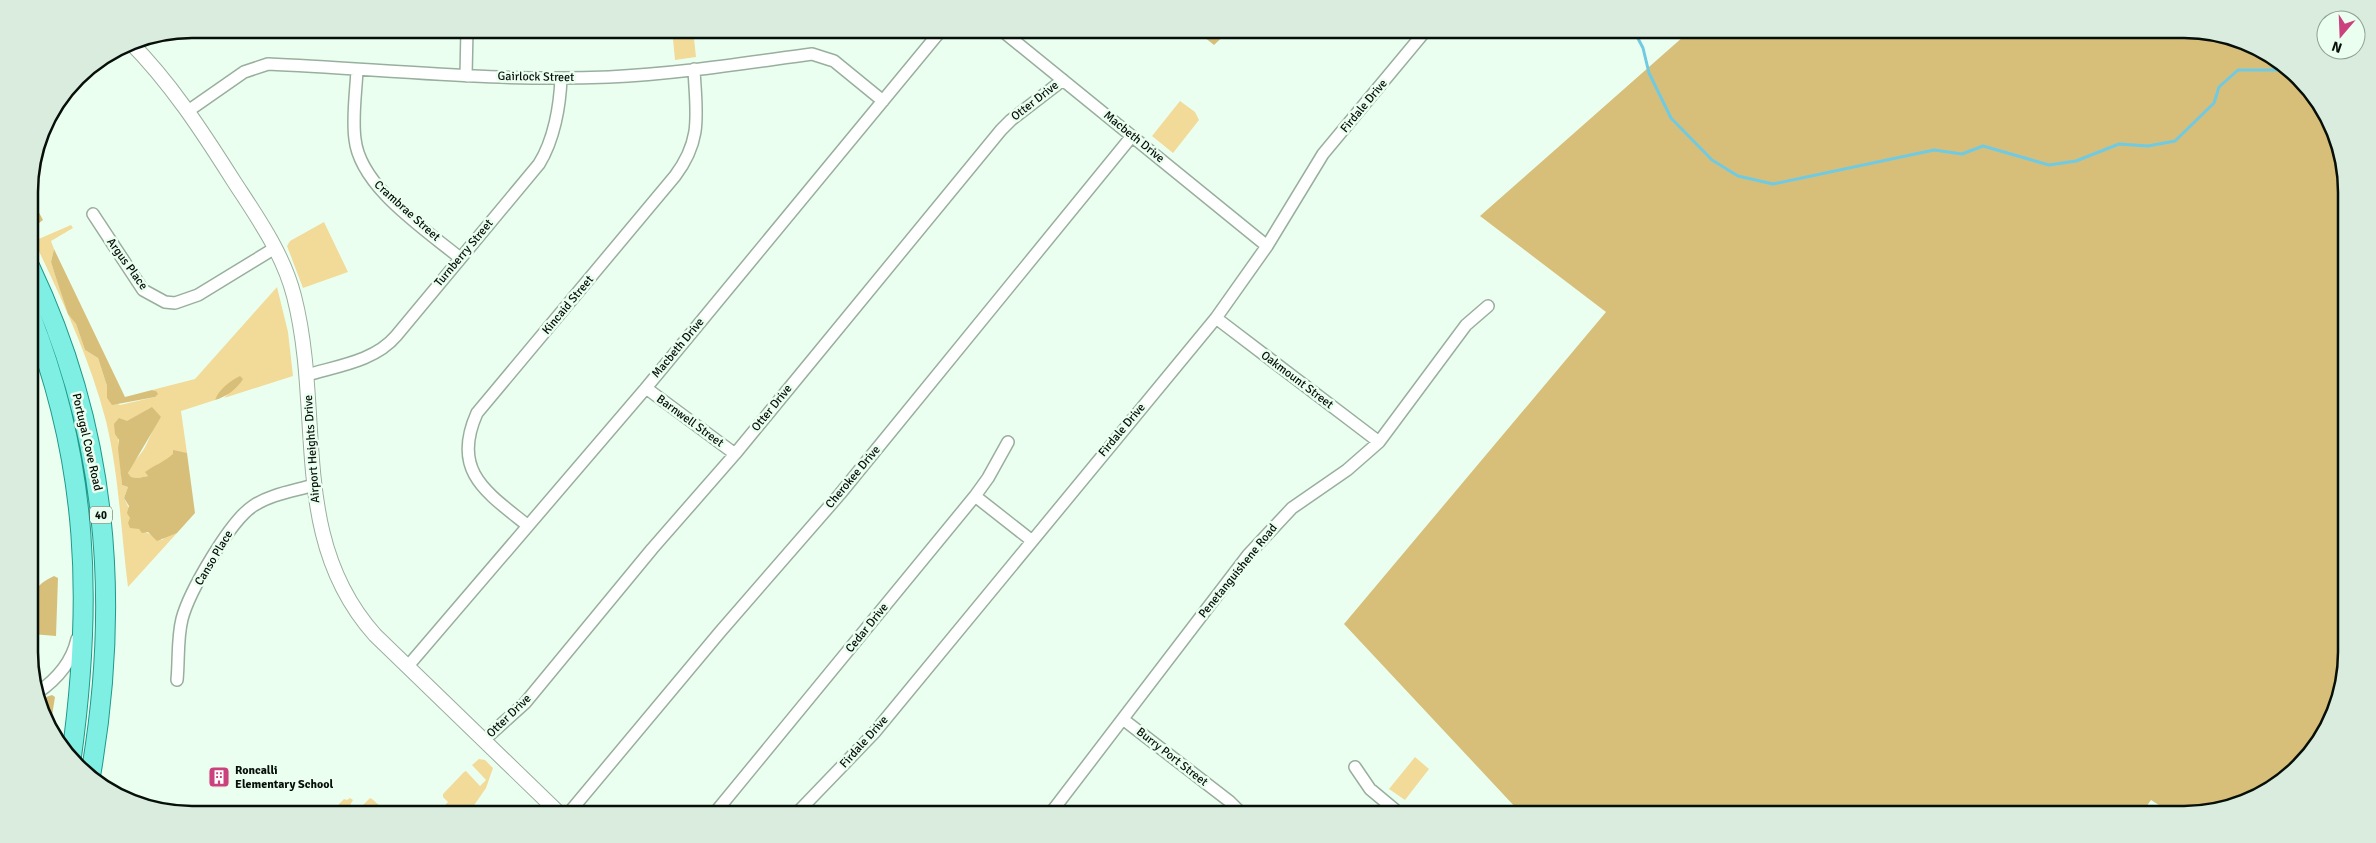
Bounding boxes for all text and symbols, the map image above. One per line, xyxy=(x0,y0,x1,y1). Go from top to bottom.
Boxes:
north arrow xyxy=(2316,10,2366,60)
text: N xyxy=(2330,37,2344,56)
street label: Gairlock Street xyxy=(498,69,574,85)
street label: Firdale Drive xyxy=(1337,76,1391,136)
street label: Otter Drive xyxy=(1008,78,1062,124)
street label: Macbeth Drive xyxy=(1101,108,1167,166)
street label: Crambrae Street xyxy=(371,177,443,245)
street label: Turnberry Street xyxy=(431,216,497,290)
street label: Argus Place xyxy=(103,235,151,293)
street label: Kincaid Street xyxy=(539,273,597,337)
street label: Macbeth Drive xyxy=(648,315,708,381)
street label: Oakmount Street xyxy=(1258,348,1336,412)
street label: Otter Drive xyxy=(749,381,795,435)
street label: Portugal Cove Road xyxy=(68,392,106,492)
street label: Barnwell Street xyxy=(653,392,727,450)
street label: Airport Heights Drive xyxy=(301,394,323,504)
street label: Firdale Drive xyxy=(1095,400,1149,460)
street label: Cherokee Drive xyxy=(822,443,884,511)
road number: 40 xyxy=(90,506,112,524)
street label: Penetanguishene Road xyxy=(1195,521,1281,621)
street label: Canso Place xyxy=(192,528,236,588)
street label: Cedar Drive xyxy=(842,600,892,656)
street label: Otter Drive xyxy=(484,691,534,741)
street label: Firdale Drive xyxy=(837,713,891,771)
street label: Burry Port Street xyxy=(1133,724,1211,790)
place label: Roncalli Elementary School xyxy=(235,763,334,792)
building icon: Roncalli Elementary School xyxy=(207,765,231,789)

